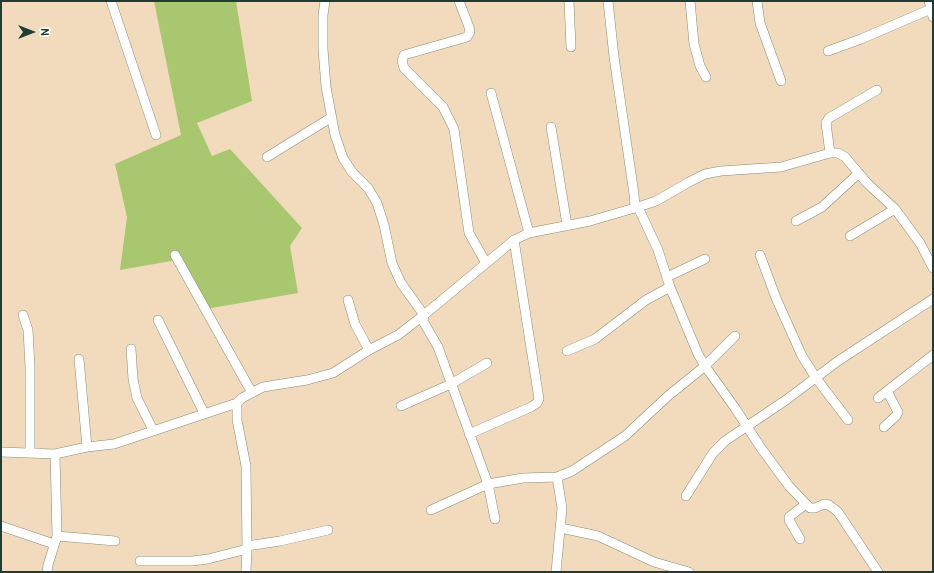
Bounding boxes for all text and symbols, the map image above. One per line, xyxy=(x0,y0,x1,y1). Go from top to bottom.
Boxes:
north arrow xyxy=(12,12,52,52)
text: N xyxy=(38,28,51,36)

